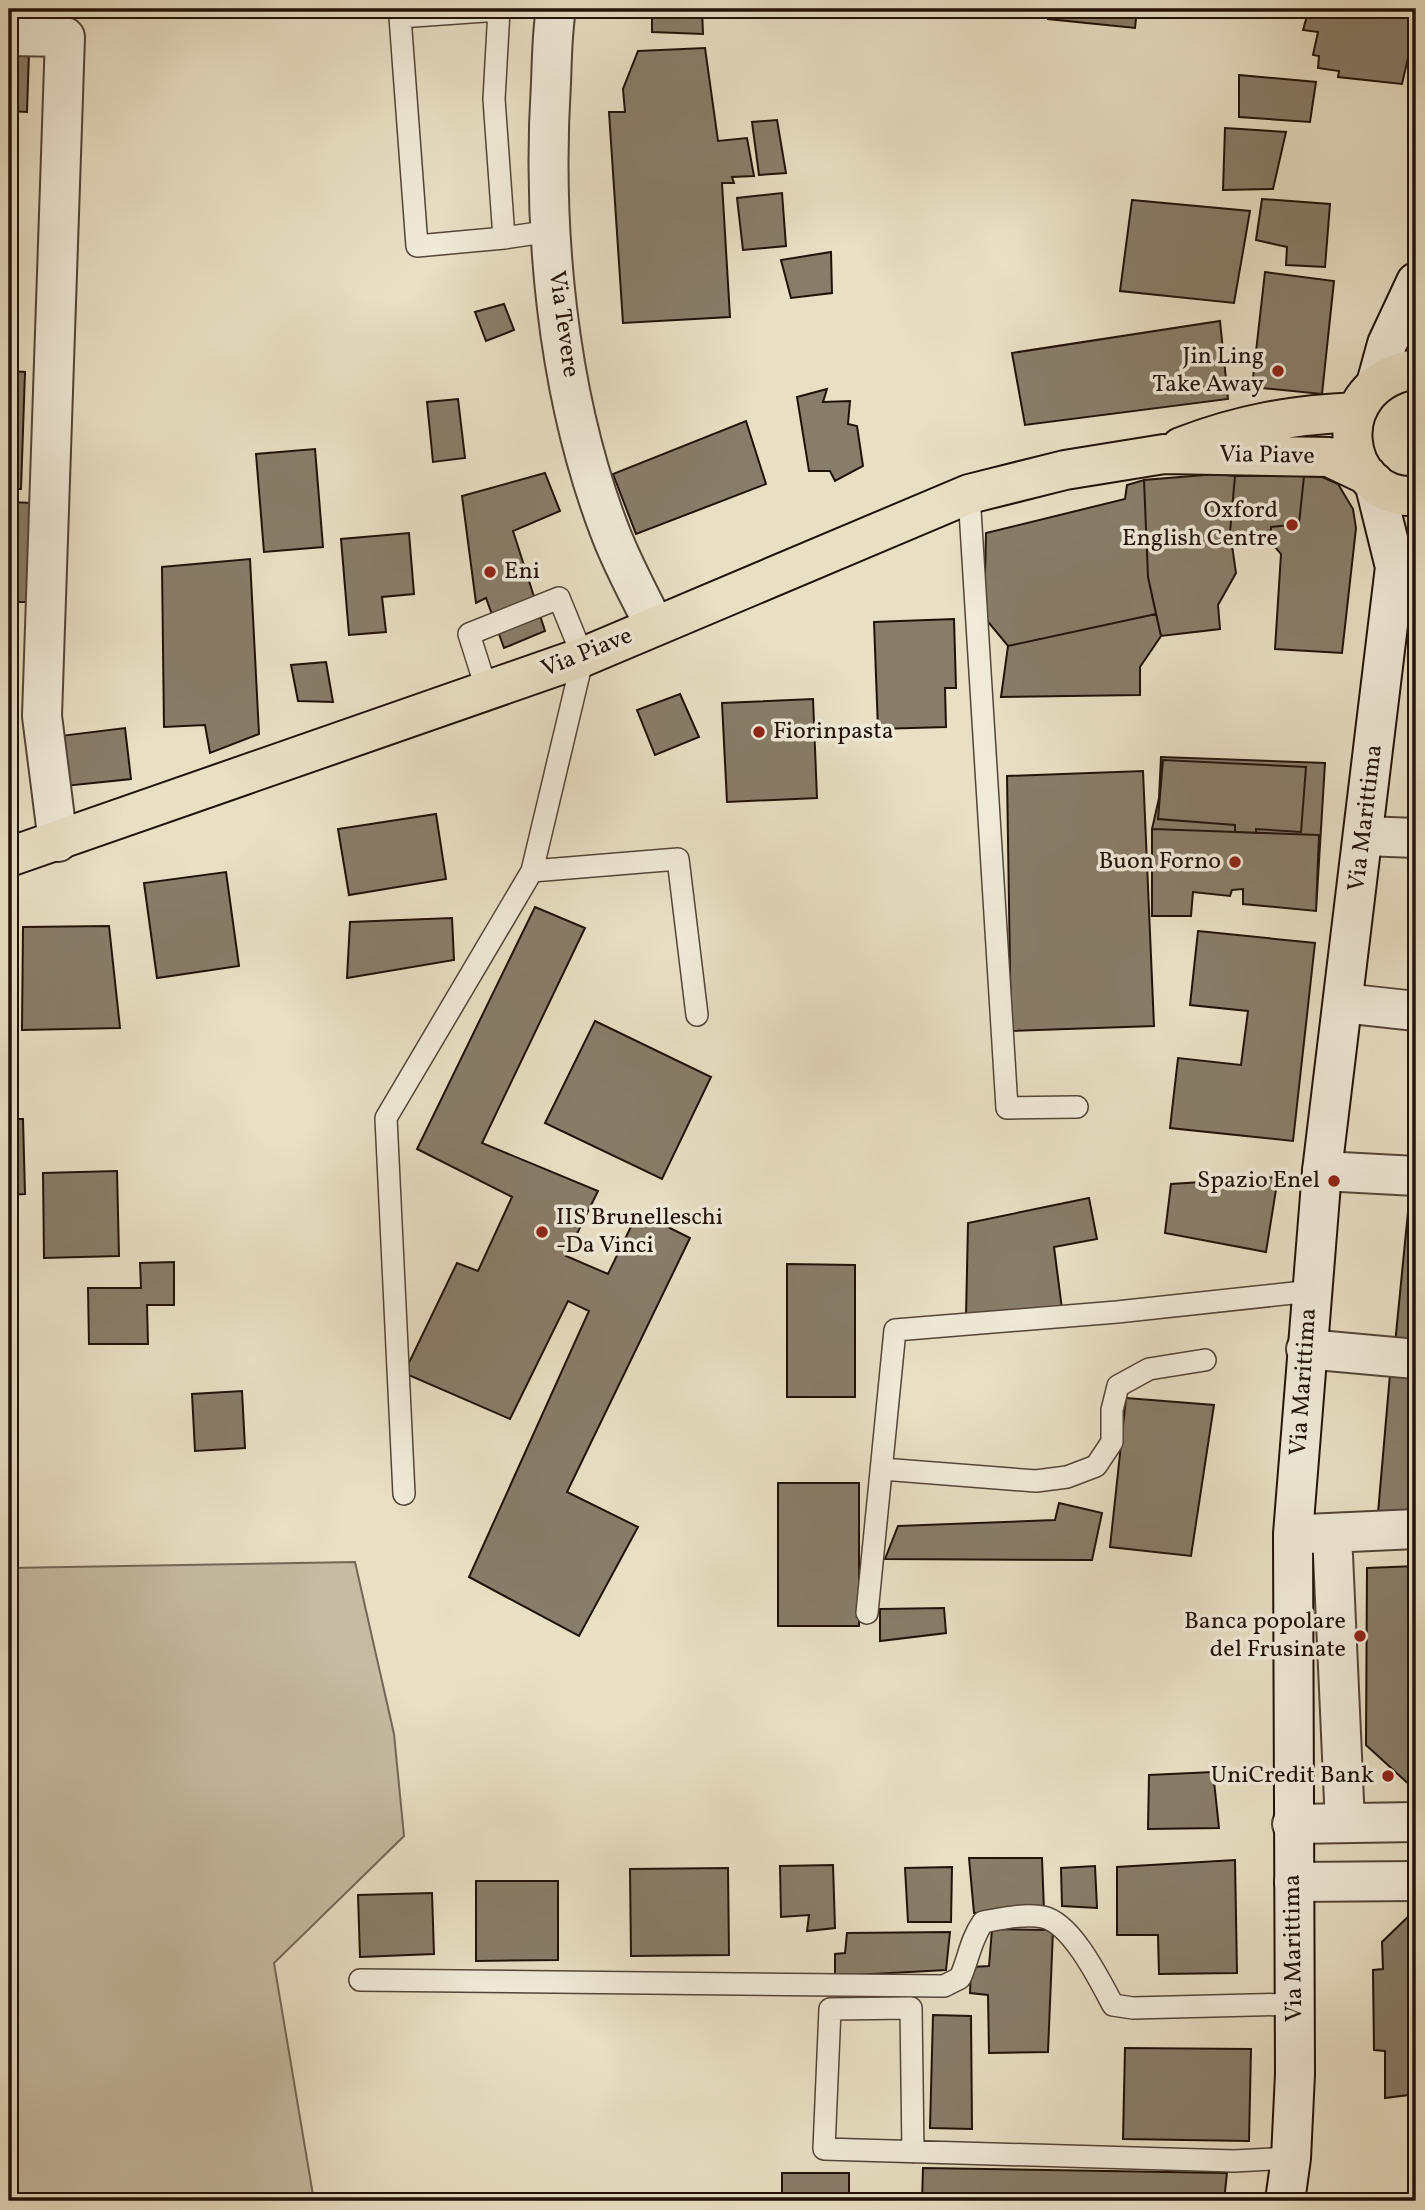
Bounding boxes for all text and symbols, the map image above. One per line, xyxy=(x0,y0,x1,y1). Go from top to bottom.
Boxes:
street label: Via Tevere xyxy=(539,269,587,379)
place label: Jin Ling Take Away xyxy=(1152,340,1264,402)
marker: Jin Ling Take Away xyxy=(1270,363,1286,379)
street label: Via Piave xyxy=(1219,438,1315,474)
place label: Oxford English Centre xyxy=(1122,494,1278,556)
marker: Oxford English Centre xyxy=(1284,517,1300,533)
place label: Eni xyxy=(504,555,540,589)
marker: Eni xyxy=(482,564,498,580)
street label: Via Piave xyxy=(536,619,638,687)
place label: Fiorinpasta xyxy=(773,715,894,749)
marker: Fiorinpasta xyxy=(751,724,767,740)
street label: Via Marittima xyxy=(1340,743,1392,893)
place label: Buon Forno xyxy=(1098,845,1221,879)
marker: Buon Forno xyxy=(1227,854,1243,870)
place label: Spazio Enel xyxy=(1197,1164,1320,1198)
marker: Spazio Enel xyxy=(1326,1173,1342,1189)
place label: IIS Brunelleschi -Da Vinci xyxy=(556,1201,723,1263)
marker: IIS Brunelleschi -Da Vinci xyxy=(534,1224,550,1240)
street label: Via Marittima xyxy=(1282,1307,1326,1457)
place label: Banca popolare del Frusinate xyxy=(1184,1605,1346,1667)
marker: Banca popolare del Frusinate xyxy=(1352,1628,1368,1644)
place label: UniCredit Bank xyxy=(1211,1759,1374,1793)
marker: UniCredit Bank xyxy=(1380,1768,1396,1784)
street label: Via Marittima xyxy=(1276,1874,1312,2022)

